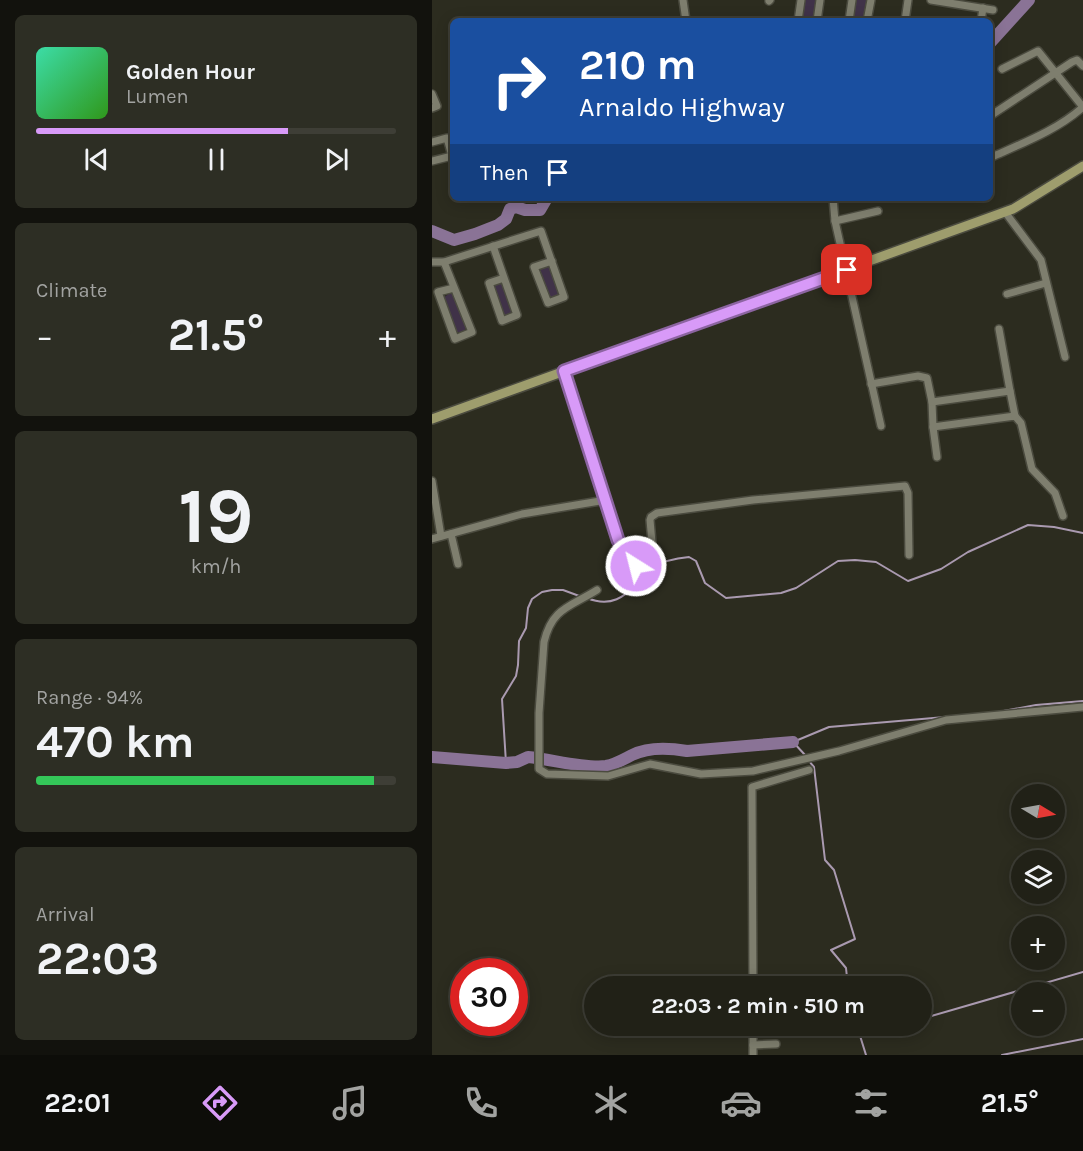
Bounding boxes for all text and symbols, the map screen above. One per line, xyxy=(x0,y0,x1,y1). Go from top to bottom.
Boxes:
text: 210 m xyxy=(579,40,696,90)
icon: right xyxy=(480,42,558,120)
text: Golden Hour xyxy=(126,59,255,85)
text: Lumen xyxy=(126,85,189,108)
text: Arnaldo Highway xyxy=(579,91,785,123)
icon: previous xyxy=(80,143,113,176)
icon: pause xyxy=(200,143,233,176)
icon: next xyxy=(320,143,353,176)
icon: arrive xyxy=(541,156,574,189)
text: Then xyxy=(480,160,529,186)
pin xyxy=(821,244,872,295)
icon: arrive xyxy=(830,253,863,286)
text: Climate xyxy=(36,279,107,302)
text: 21.5° xyxy=(168,309,264,361)
text: − xyxy=(36,317,53,355)
text: + xyxy=(379,317,396,355)
text: 19 xyxy=(178,470,254,562)
position arrow xyxy=(604,534,668,598)
text: km/h xyxy=(191,555,241,578)
text: Range · 94% xyxy=(36,686,143,709)
text: 470 km xyxy=(36,716,194,768)
north arrow xyxy=(1011,784,1065,838)
map controls xyxy=(1011,784,1065,1036)
button: layers xyxy=(1011,850,1065,904)
text: Arrival xyxy=(36,903,95,926)
button: + xyxy=(1011,916,1065,970)
text: 22:03 xyxy=(36,933,159,985)
speed limit sign: 30 xyxy=(450,958,528,1036)
button: − xyxy=(1011,982,1065,1036)
text: 22:03 · 2 min · 510 m xyxy=(651,993,865,1019)
icon: directions xyxy=(199,1082,241,1124)
icon: music xyxy=(329,1082,371,1124)
icon: phone xyxy=(460,1082,502,1124)
icon: climate xyxy=(590,1082,632,1124)
icon: car xyxy=(720,1082,762,1124)
icon: filters xyxy=(850,1082,892,1124)
text: 22:01 xyxy=(44,1087,111,1119)
text: 21.5° xyxy=(981,1087,1039,1119)

